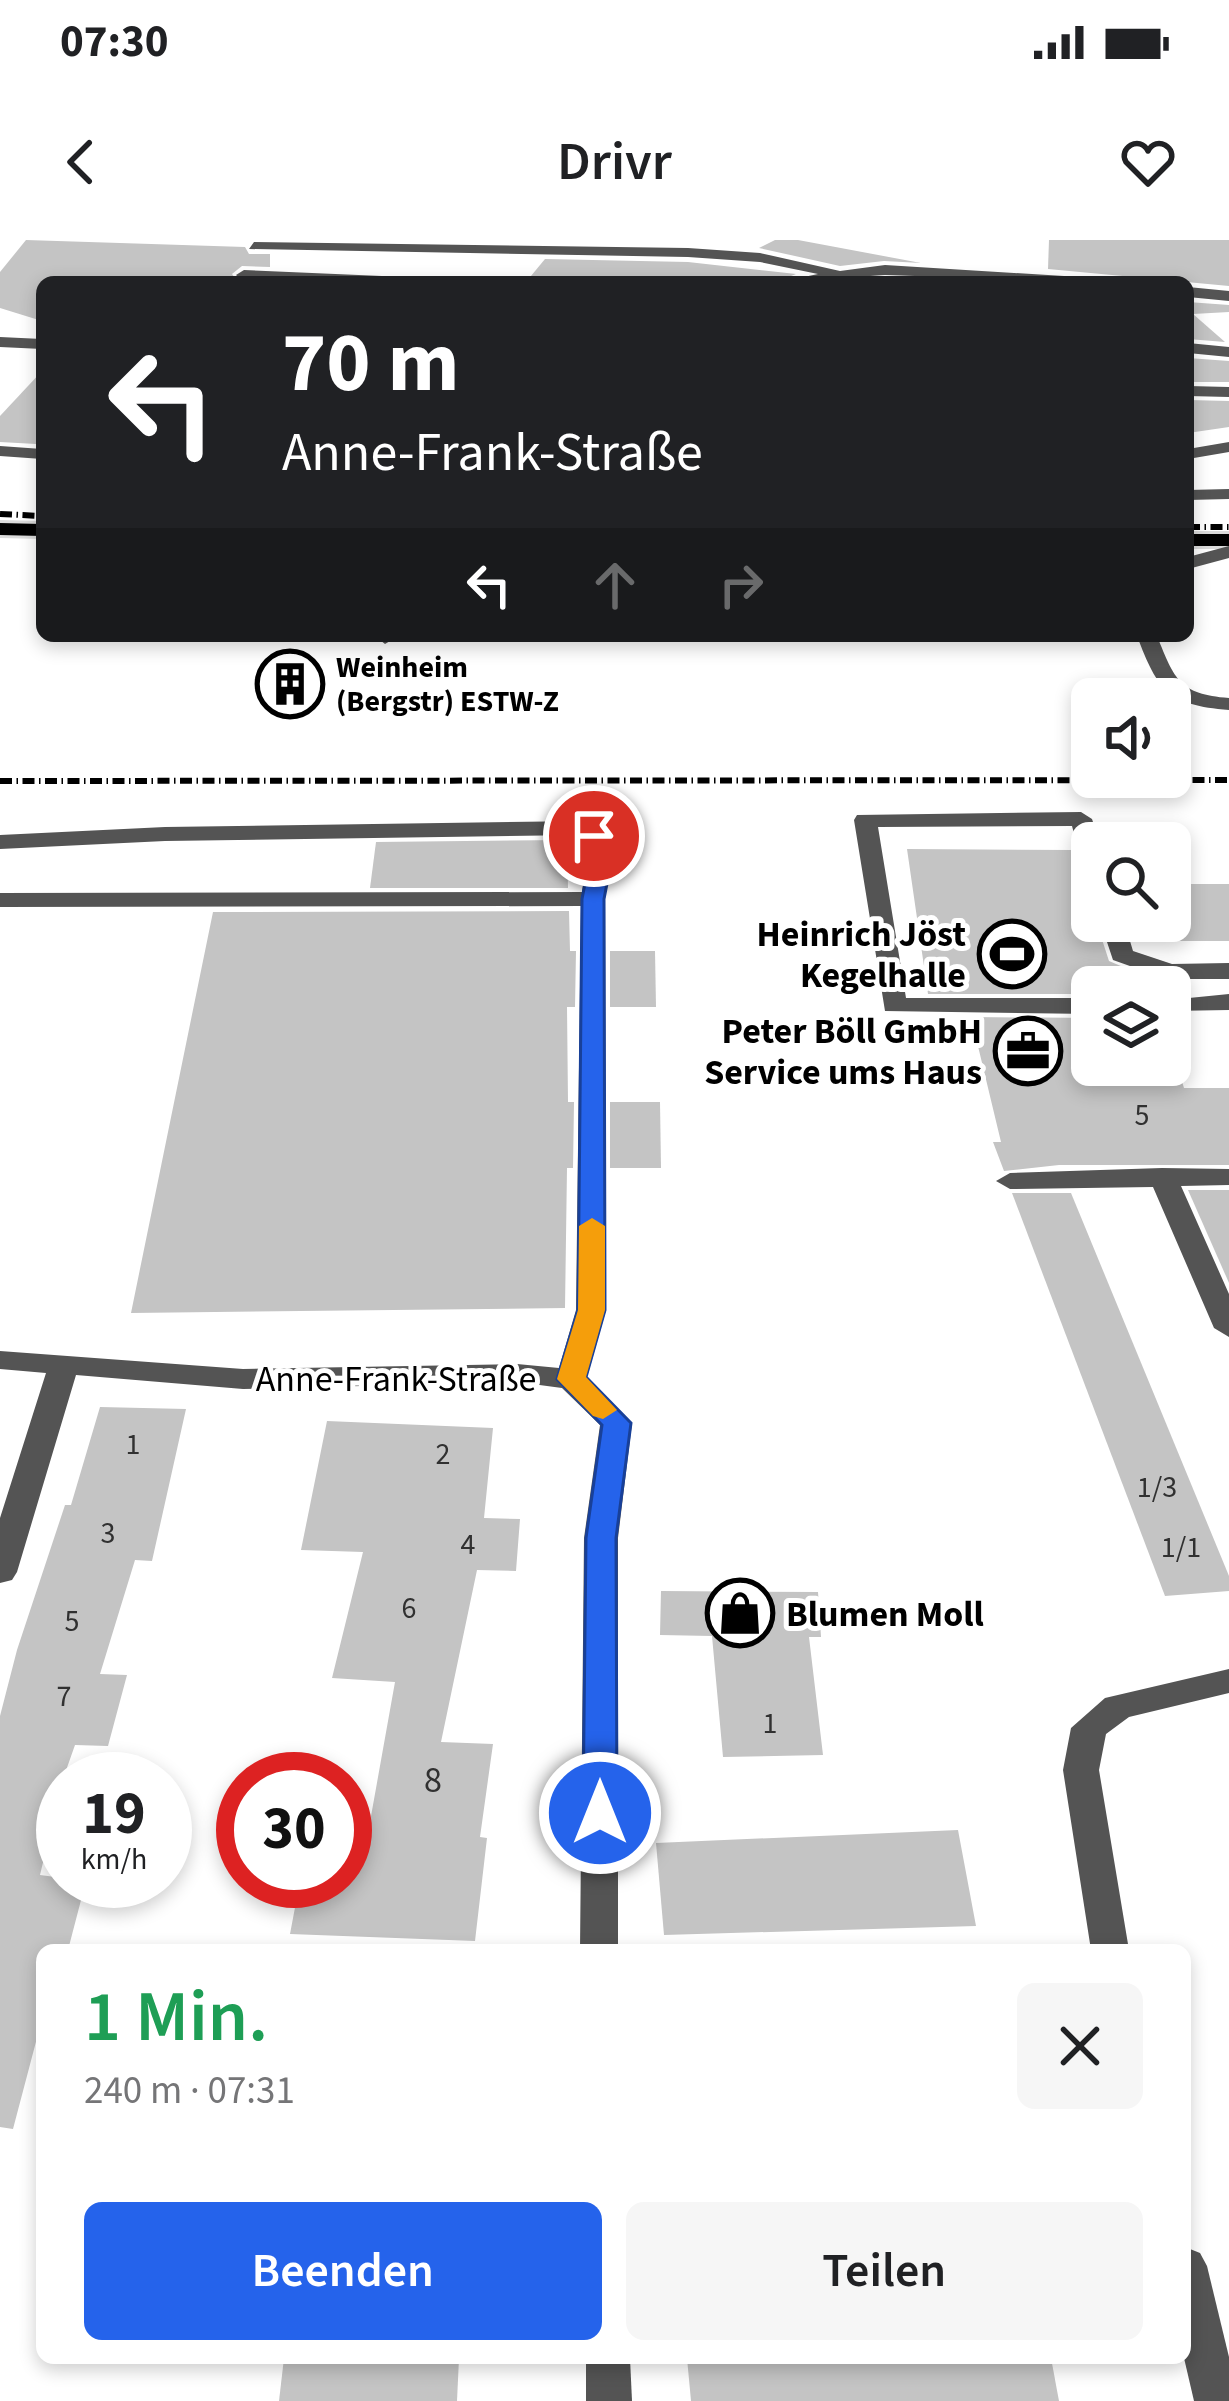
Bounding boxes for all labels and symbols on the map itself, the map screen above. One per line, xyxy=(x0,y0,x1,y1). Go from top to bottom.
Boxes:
place label: Weinheim (Bergstr) ESTW-Z xyxy=(336,646,559,723)
building icon: Weinheim (Bergstr) ESTW-Z xyxy=(255,649,325,719)
pin xyxy=(543,785,645,887)
place label: Heinrich Jöst Kegelhalle xyxy=(757,909,966,1001)
sports icon: Heinrich Jöst Kegelhalle xyxy=(977,919,1047,989)
place label: Peter Böll GmbH Service ums Haus xyxy=(704,1006,982,1098)
office icon: Peter Böll GmbH Service ums Haus xyxy=(993,1016,1063,1086)
house number: 5 xyxy=(1135,1094,1149,1137)
street label: Anne-Frank-Straße xyxy=(256,1354,536,1405)
house number: 1 xyxy=(126,1423,140,1466)
house number: 2 xyxy=(436,1433,450,1476)
house number: 1/3 xyxy=(1137,1466,1177,1509)
house number: 3 xyxy=(101,1512,115,1555)
house number: 4 xyxy=(461,1523,476,1566)
house number: 1/1 xyxy=(1161,1526,1201,1569)
shop icon: Blumen Moll xyxy=(705,1578,775,1648)
house number: 6 xyxy=(402,1587,416,1630)
place label: Blumen Moll xyxy=(786,1589,984,1640)
house number: 5 xyxy=(65,1600,79,1643)
house number: 7 xyxy=(57,1675,71,1718)
house number: 1 xyxy=(763,1702,777,1745)
position arrow xyxy=(537,1750,663,1876)
speed limit sign: 30 xyxy=(216,1752,372,1908)
house number: 8 xyxy=(424,1755,442,1806)

